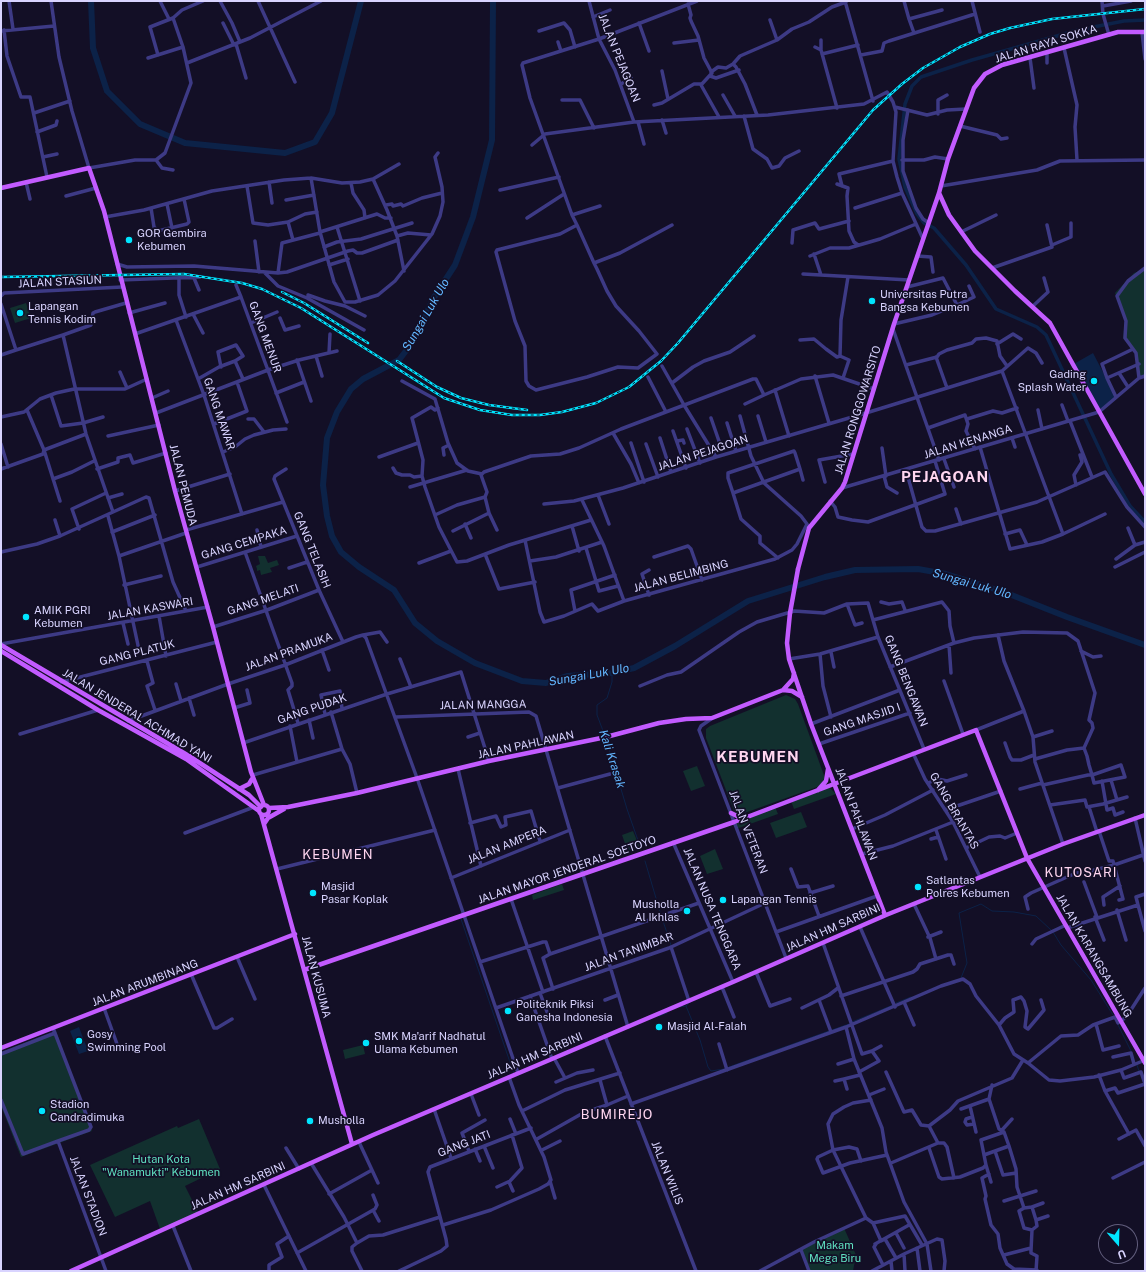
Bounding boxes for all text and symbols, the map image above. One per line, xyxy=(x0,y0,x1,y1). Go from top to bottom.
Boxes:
street label: JALAN PEJAGOAN xyxy=(595,12,643,104)
street label: JALAN RAYA SOKKA xyxy=(993,22,1099,66)
place label: GOR Gembira Kebumen xyxy=(137,227,207,253)
marker: GOR Gembira Kebumen xyxy=(124,235,134,245)
street label: JALAN STASIUN xyxy=(18,273,102,291)
water label: Sungai Luk Ulo xyxy=(399,276,453,354)
place label: Universitas Putra Bangsa Kebumen xyxy=(880,288,969,314)
marker: Universitas Putra Bangsa Kebumen xyxy=(867,296,877,306)
place label: Lapangan Tennis Kodim xyxy=(28,300,96,326)
street label: GANG MENUR xyxy=(246,300,284,374)
marker: Lapangan Tennis Kodim xyxy=(15,308,25,318)
street label: JALAN RONGGOWARSITO xyxy=(832,344,884,476)
place label: Gading Splash Water xyxy=(1018,368,1086,394)
street label: GANG MAWAR xyxy=(200,376,238,452)
marker: Gading Splash Water xyxy=(1089,376,1099,386)
street label: JALAN KENANGA xyxy=(922,422,1014,462)
street label: JALAN PEJAGOAN xyxy=(656,432,750,474)
street label: JALAN PEMUDA xyxy=(167,443,199,527)
district label: PEJAGOAN xyxy=(901,468,989,486)
street label: GANG TELASIH xyxy=(291,510,333,590)
street label: GANG CEMPAKA xyxy=(200,524,288,562)
street label: JALAN BELIMBING xyxy=(632,557,730,595)
water label: Sungai Luk Ulo xyxy=(931,566,1013,602)
street label: GANG MELATI xyxy=(226,582,300,618)
street label: JALAN KASWARI xyxy=(106,595,194,623)
place label: AMIK PGRI Kebumen xyxy=(34,604,90,630)
marker: AMIK PGRI Kebumen xyxy=(21,612,31,622)
street label: JALAN PRAMUKA xyxy=(243,630,335,674)
street label: GANG BENGAWAN xyxy=(882,633,930,729)
street label: GANG PLATUK xyxy=(98,637,176,669)
water label: Sungai Luk Ulo xyxy=(548,661,630,689)
street label: JALAN JENDERAL ACHMAD YANI xyxy=(60,666,214,766)
street label: GANG PUDAK xyxy=(276,691,348,727)
street label: JALAN MANGGA xyxy=(439,698,527,712)
street label: GANG MASJID I xyxy=(822,701,902,739)
street label: JALAN PAHLAWAN xyxy=(477,728,575,762)
water label: Kali Krasak xyxy=(596,728,628,790)
district label: KEBUMEN xyxy=(716,748,800,766)
street label: JALAN PAHLAWAN xyxy=(832,766,880,862)
street label: GANG BRANTAS xyxy=(927,770,981,852)
street label: JALAN VETERAN xyxy=(726,788,770,876)
street label: JALAN AMPERA xyxy=(466,823,548,867)
street label: JALAN MAYOR JENDERAL SOETOYO xyxy=(476,833,658,907)
street label: JALAN NUSA TENGGARA xyxy=(680,846,744,972)
district label: KEBUMEN xyxy=(302,847,374,863)
district label: KUTOSARI xyxy=(1044,865,1118,881)
place label: Satlantas Polres Kebumen xyxy=(926,874,1010,900)
place label: Masjid Pasar Koplak xyxy=(321,880,388,906)
marker: Satlantas Polres Kebumen xyxy=(913,882,923,892)
marker: Masjid Pasar Koplak xyxy=(308,888,318,898)
street label: JALAN KARANGSAMBUNG xyxy=(1053,892,1135,1020)
place label: Lapangan Tennis xyxy=(731,893,817,907)
marker: Lapangan Tennis xyxy=(718,895,728,905)
place label: Musholla Al Ikhlas xyxy=(632,898,679,924)
street label: JALAN HM SARBINI xyxy=(784,901,882,955)
marker: Musholla Al Ikhlas xyxy=(682,906,692,916)
street label: JALAN TANIMBAR xyxy=(583,930,675,974)
street label: JALAN KUSUMA xyxy=(299,934,333,1020)
street label: JALAN ARUMBINANG xyxy=(90,957,200,1009)
place label: Politeknik Piksi Ganesha Indonesia xyxy=(516,998,612,1024)
marker: Politeknik Piksi Ganesha Indonesia xyxy=(503,1006,513,1016)
place label: Masjid Al-Falah xyxy=(667,1020,747,1034)
marker: Masjid Al-Falah xyxy=(654,1022,664,1032)
place label: Gosy Swimming Pool xyxy=(87,1028,166,1054)
place label: SMK Ma'arif Nadhatul Ulama Kebumen xyxy=(374,1030,486,1056)
street label: JALAN HM SARBINI xyxy=(485,1030,585,1082)
marker: Gosy Swimming Pool xyxy=(74,1036,84,1046)
marker: SMK Ma'arif Nadhatul Ulama Kebumen xyxy=(361,1038,371,1048)
place label: Stadion Candradimuka xyxy=(50,1098,124,1124)
marker: Stadion Candradimuka xyxy=(37,1106,47,1116)
district label: BUMIREJO xyxy=(581,1107,653,1123)
place label: Musholla xyxy=(318,1114,365,1128)
marker: Musholla xyxy=(305,1116,315,1126)
street label: GANG JATI xyxy=(436,1128,492,1160)
street label: JALAN WILIS xyxy=(648,1139,686,1207)
park label: Hutan Kota "Wanamukti" Kebumen xyxy=(102,1153,220,1179)
street label: JALAN STADION xyxy=(67,1154,109,1238)
street label: JALAN HM SARBINI xyxy=(189,1159,287,1213)
north arrow xyxy=(1098,1224,1138,1264)
park label: Makam Mega Biru xyxy=(809,1239,861,1265)
text: U xyxy=(1116,1247,1128,1261)

